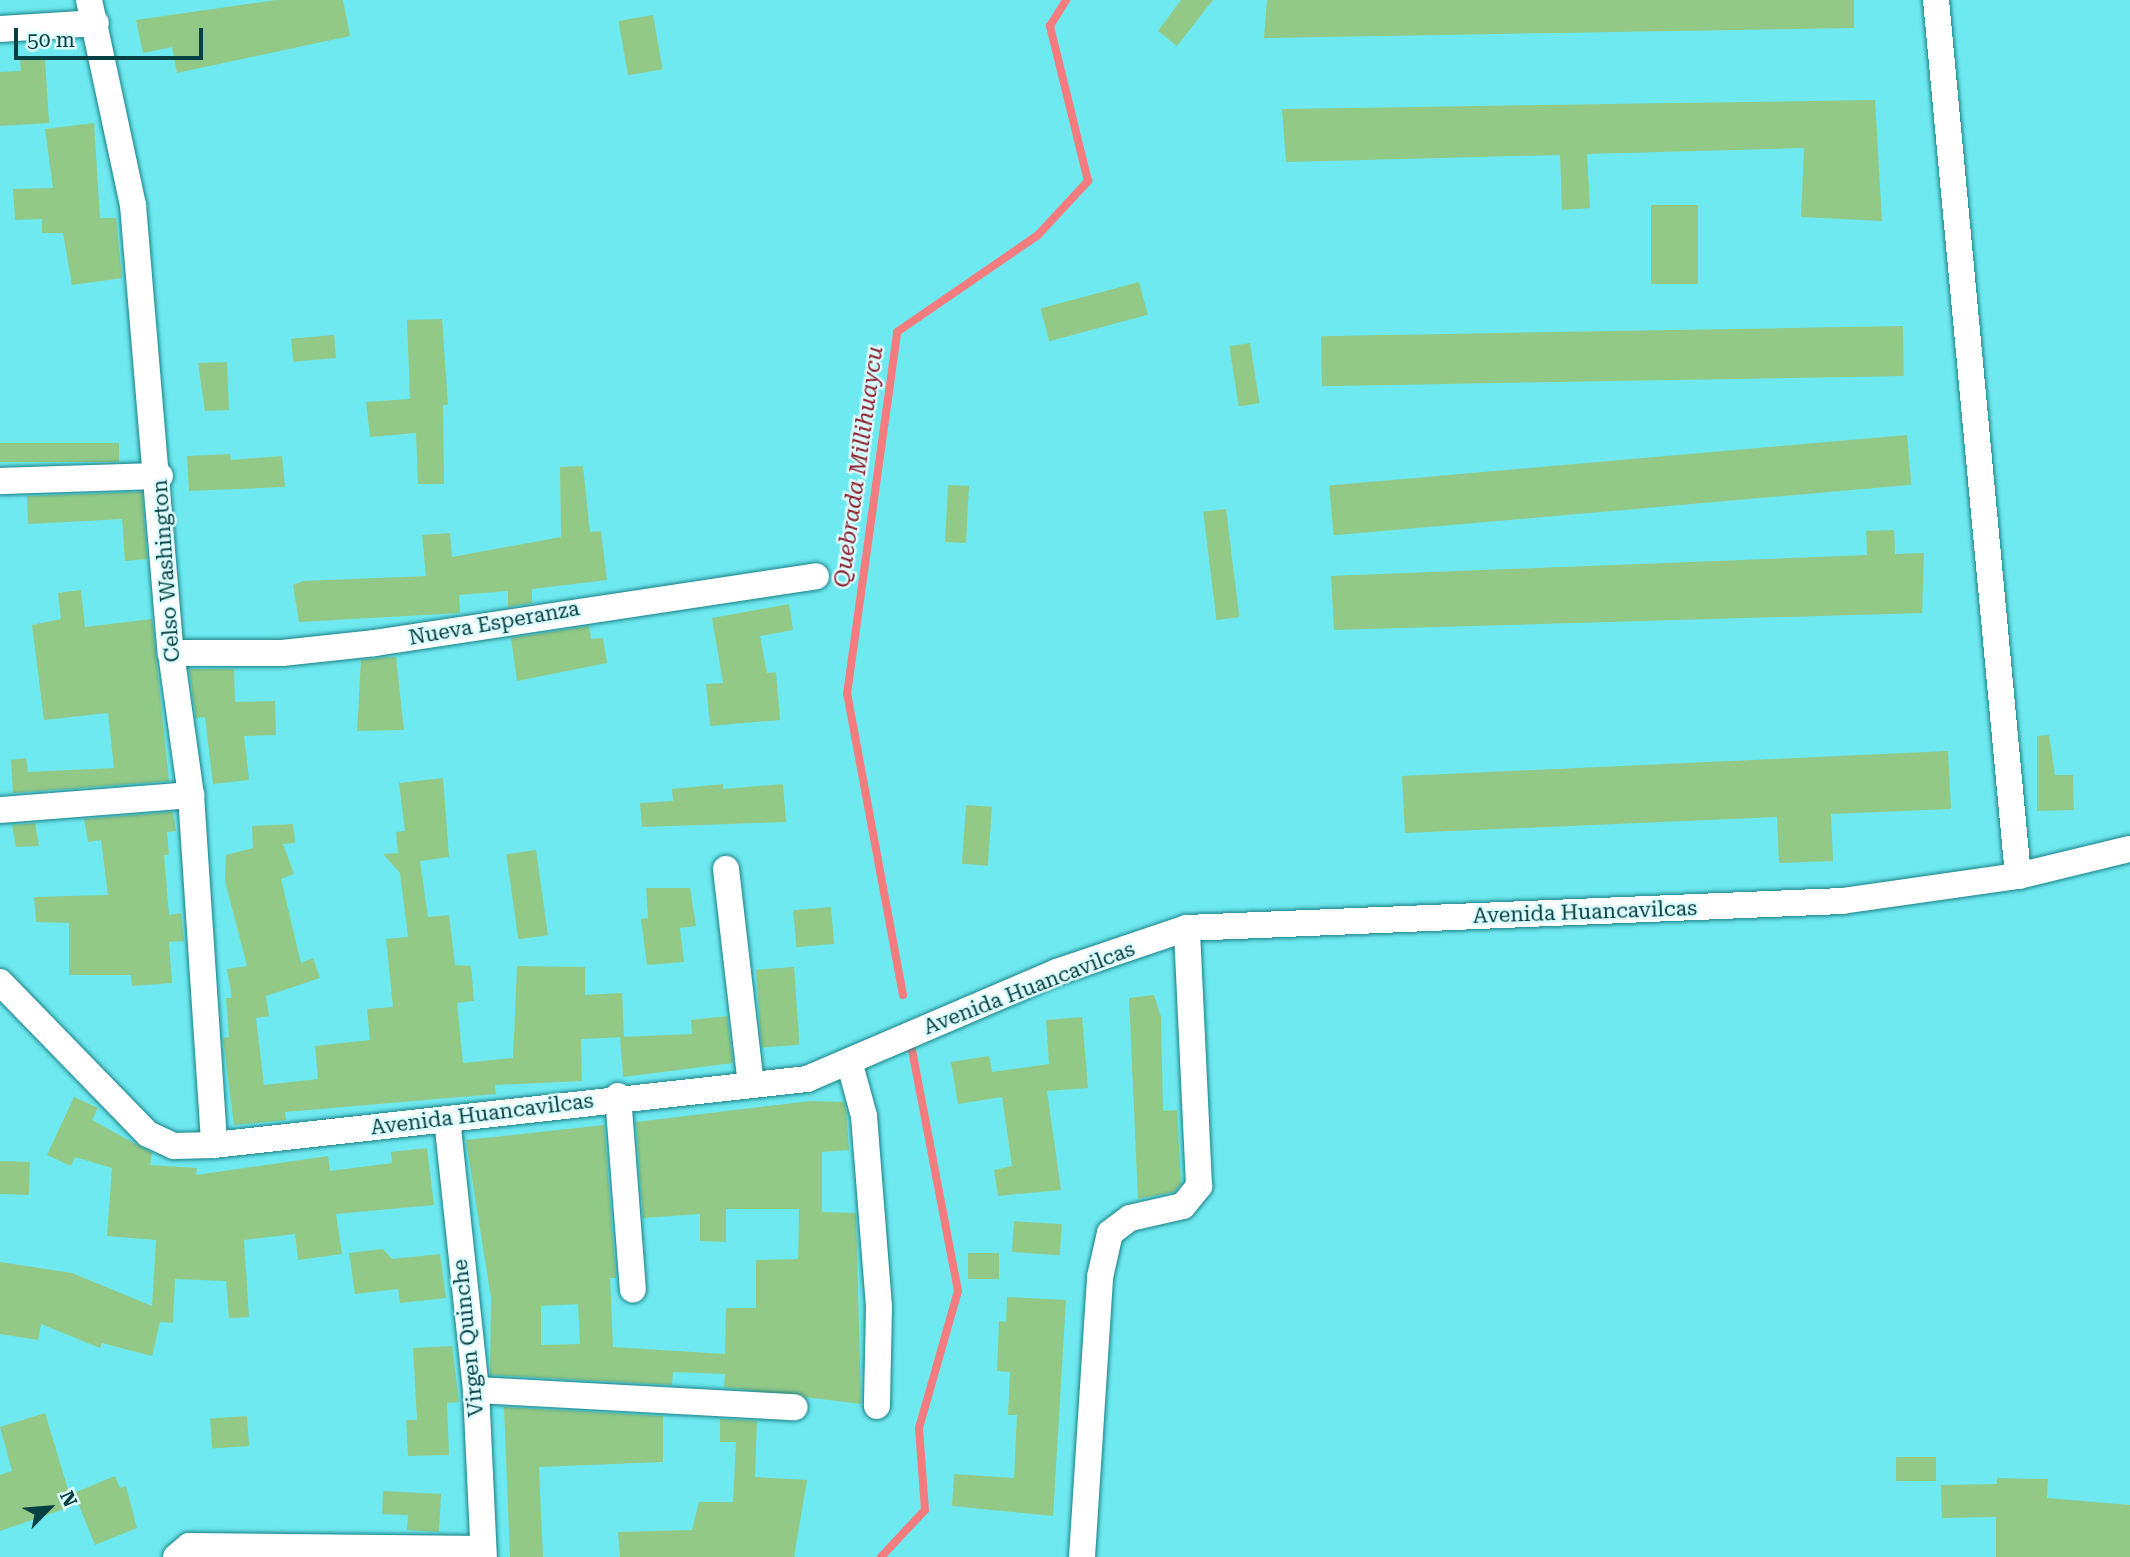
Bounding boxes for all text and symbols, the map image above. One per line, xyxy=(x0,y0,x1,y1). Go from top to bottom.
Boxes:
scale bar xyxy=(18,14,206,58)
text: 50 m xyxy=(27,28,75,52)
water label: Quebrada Millihuaycu xyxy=(828,345,890,589)
street label: Celso Washington xyxy=(147,479,185,663)
street label: Nueva Esperanza xyxy=(407,596,581,650)
street label: Avenida Huancavilcas xyxy=(1473,895,1697,929)
street label: Avenida Huancavilcas xyxy=(920,936,1138,1040)
street label: Avenida Huancavilcas xyxy=(369,1088,595,1140)
street label: Virgen Quinche xyxy=(447,1258,489,1418)
north arrow xyxy=(14,1473,84,1543)
text: N xyxy=(55,1487,82,1510)

